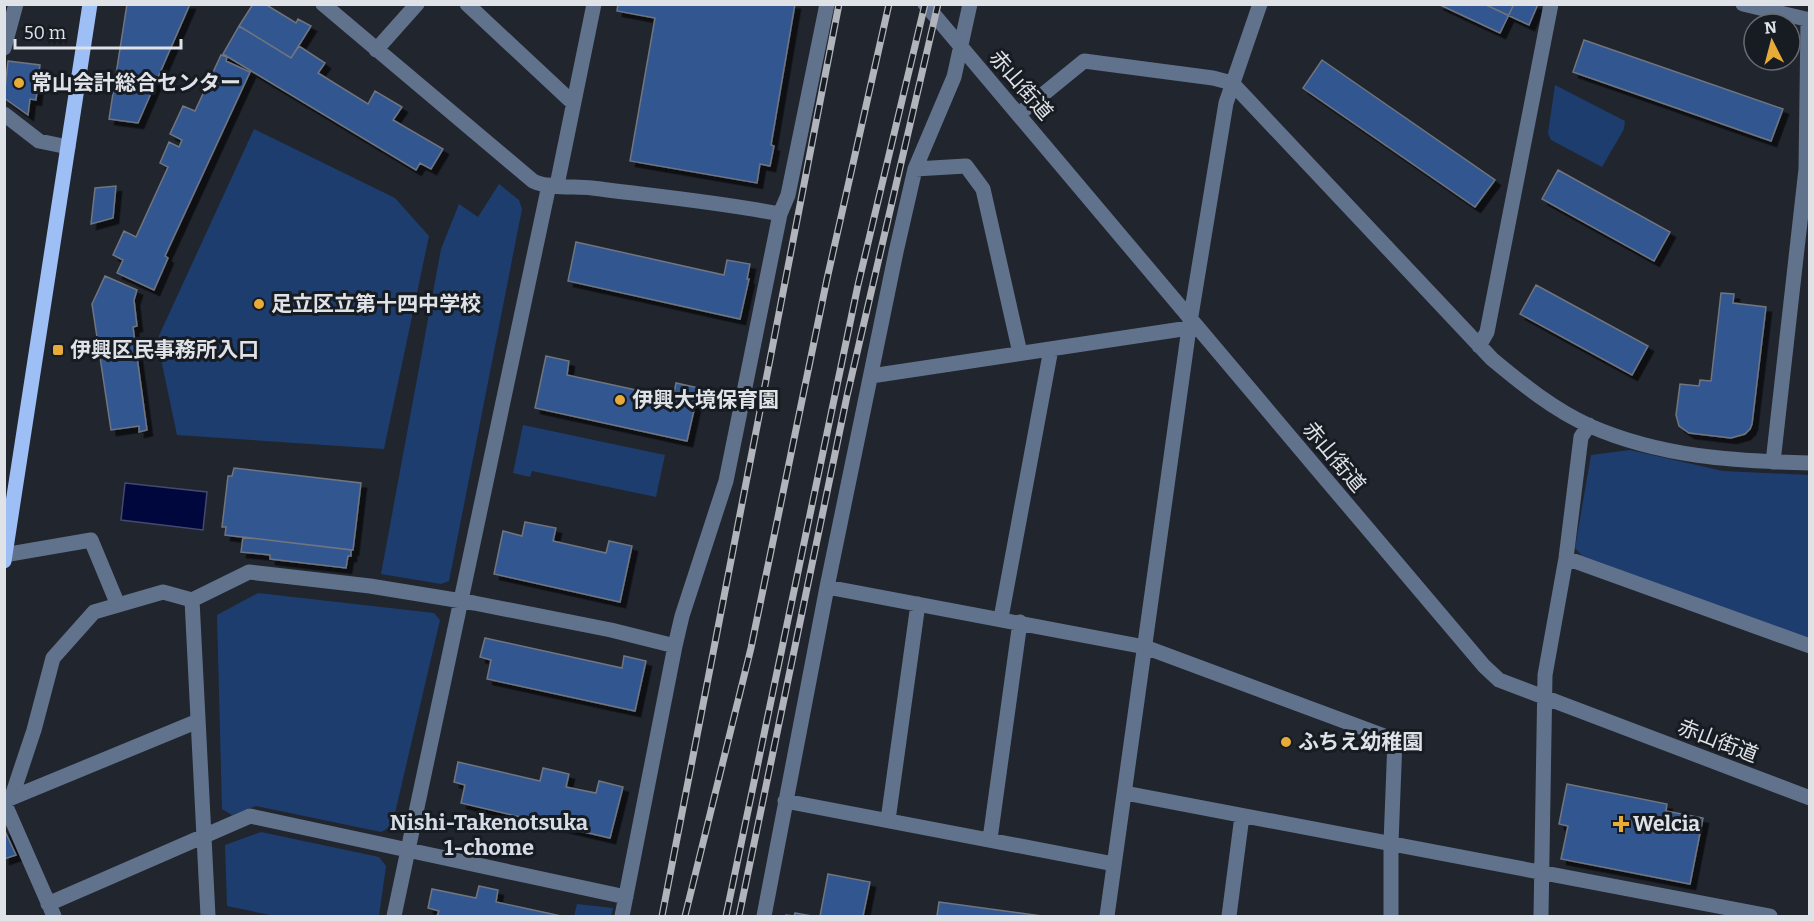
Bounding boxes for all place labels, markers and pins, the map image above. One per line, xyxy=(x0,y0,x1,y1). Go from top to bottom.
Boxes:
place label: 常山会計総合センター xyxy=(31,70,241,96)
marker: 常山会計総合センター xyxy=(12,76,26,90)
place label: 足立区立第十四中学校 xyxy=(271,291,481,317)
marker: 足立区立第十四中学校 xyxy=(252,297,266,311)
place label: 伊興区民事務所入口 xyxy=(70,337,259,363)
marker: 伊興区民事務所入口 xyxy=(51,343,65,357)
place label: 伊興大境保育園 xyxy=(632,387,779,413)
marker: 伊興大境保育園 xyxy=(613,393,627,407)
place label: ふちえ幼稚園 xyxy=(1298,729,1423,755)
marker: ふちえ幼稚園 xyxy=(1279,735,1293,749)
place label: Welcia xyxy=(1633,811,1700,837)
marker: Welcia xyxy=(1614,817,1628,831)

